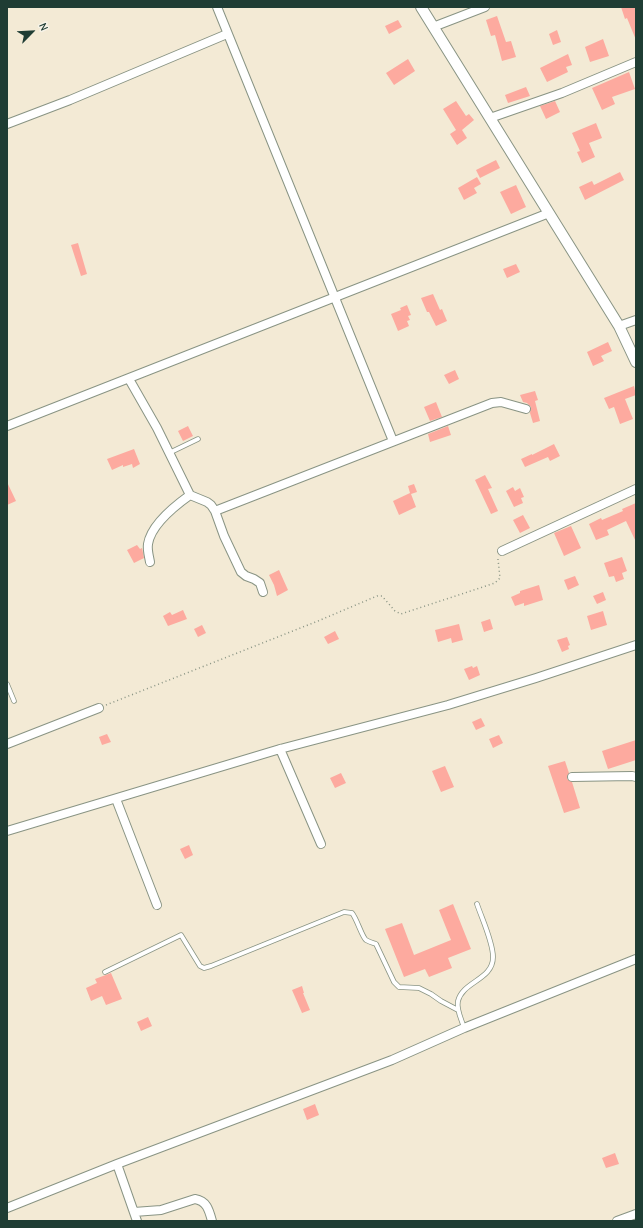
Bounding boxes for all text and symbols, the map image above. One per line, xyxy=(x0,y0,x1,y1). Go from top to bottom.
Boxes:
north arrow xyxy=(12,12,52,52)
text: N xyxy=(36,21,51,33)

